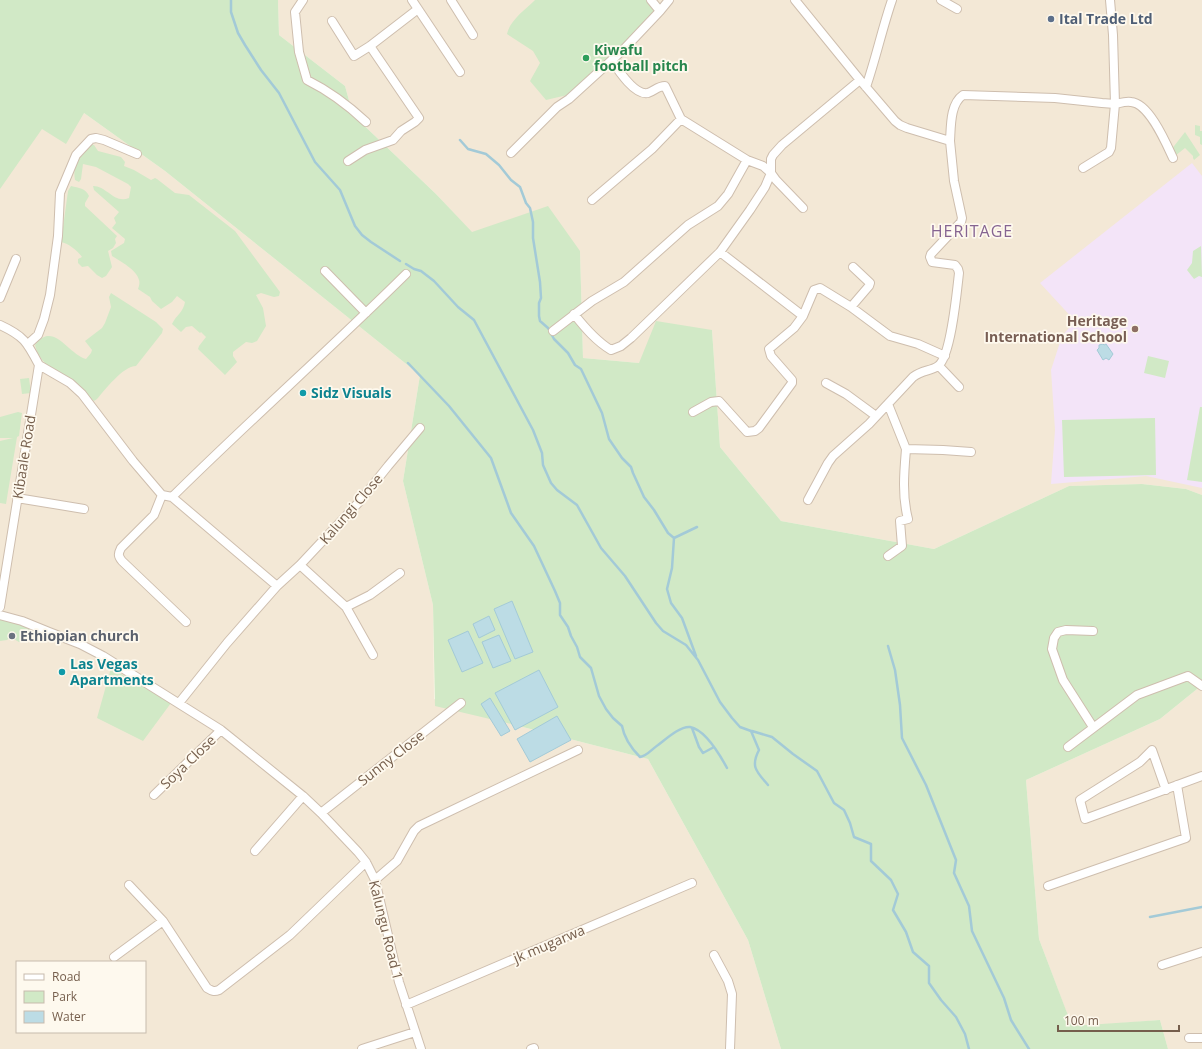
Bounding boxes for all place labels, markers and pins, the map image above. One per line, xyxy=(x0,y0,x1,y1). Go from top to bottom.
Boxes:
place label: Ital Trade Ltd xyxy=(1059,9,1153,28)
marker: Ital Trade Ltd xyxy=(1046,14,1056,24)
place label: Kiwafu football pitch xyxy=(594,40,688,75)
marker: Kiwafu football pitch xyxy=(581,53,591,63)
place label: Heritage International School xyxy=(984,311,1127,346)
marker: Heritage International School xyxy=(1130,324,1140,334)
place label: Sidz Visuals xyxy=(311,383,392,402)
marker: Sidz Visuals xyxy=(298,388,308,398)
place label: Ethiopian church xyxy=(20,626,139,645)
marker: Ethiopian church xyxy=(7,631,17,641)
place label: Las Vegas Apartments xyxy=(70,654,154,689)
marker: Las Vegas Apartments xyxy=(57,667,67,677)

